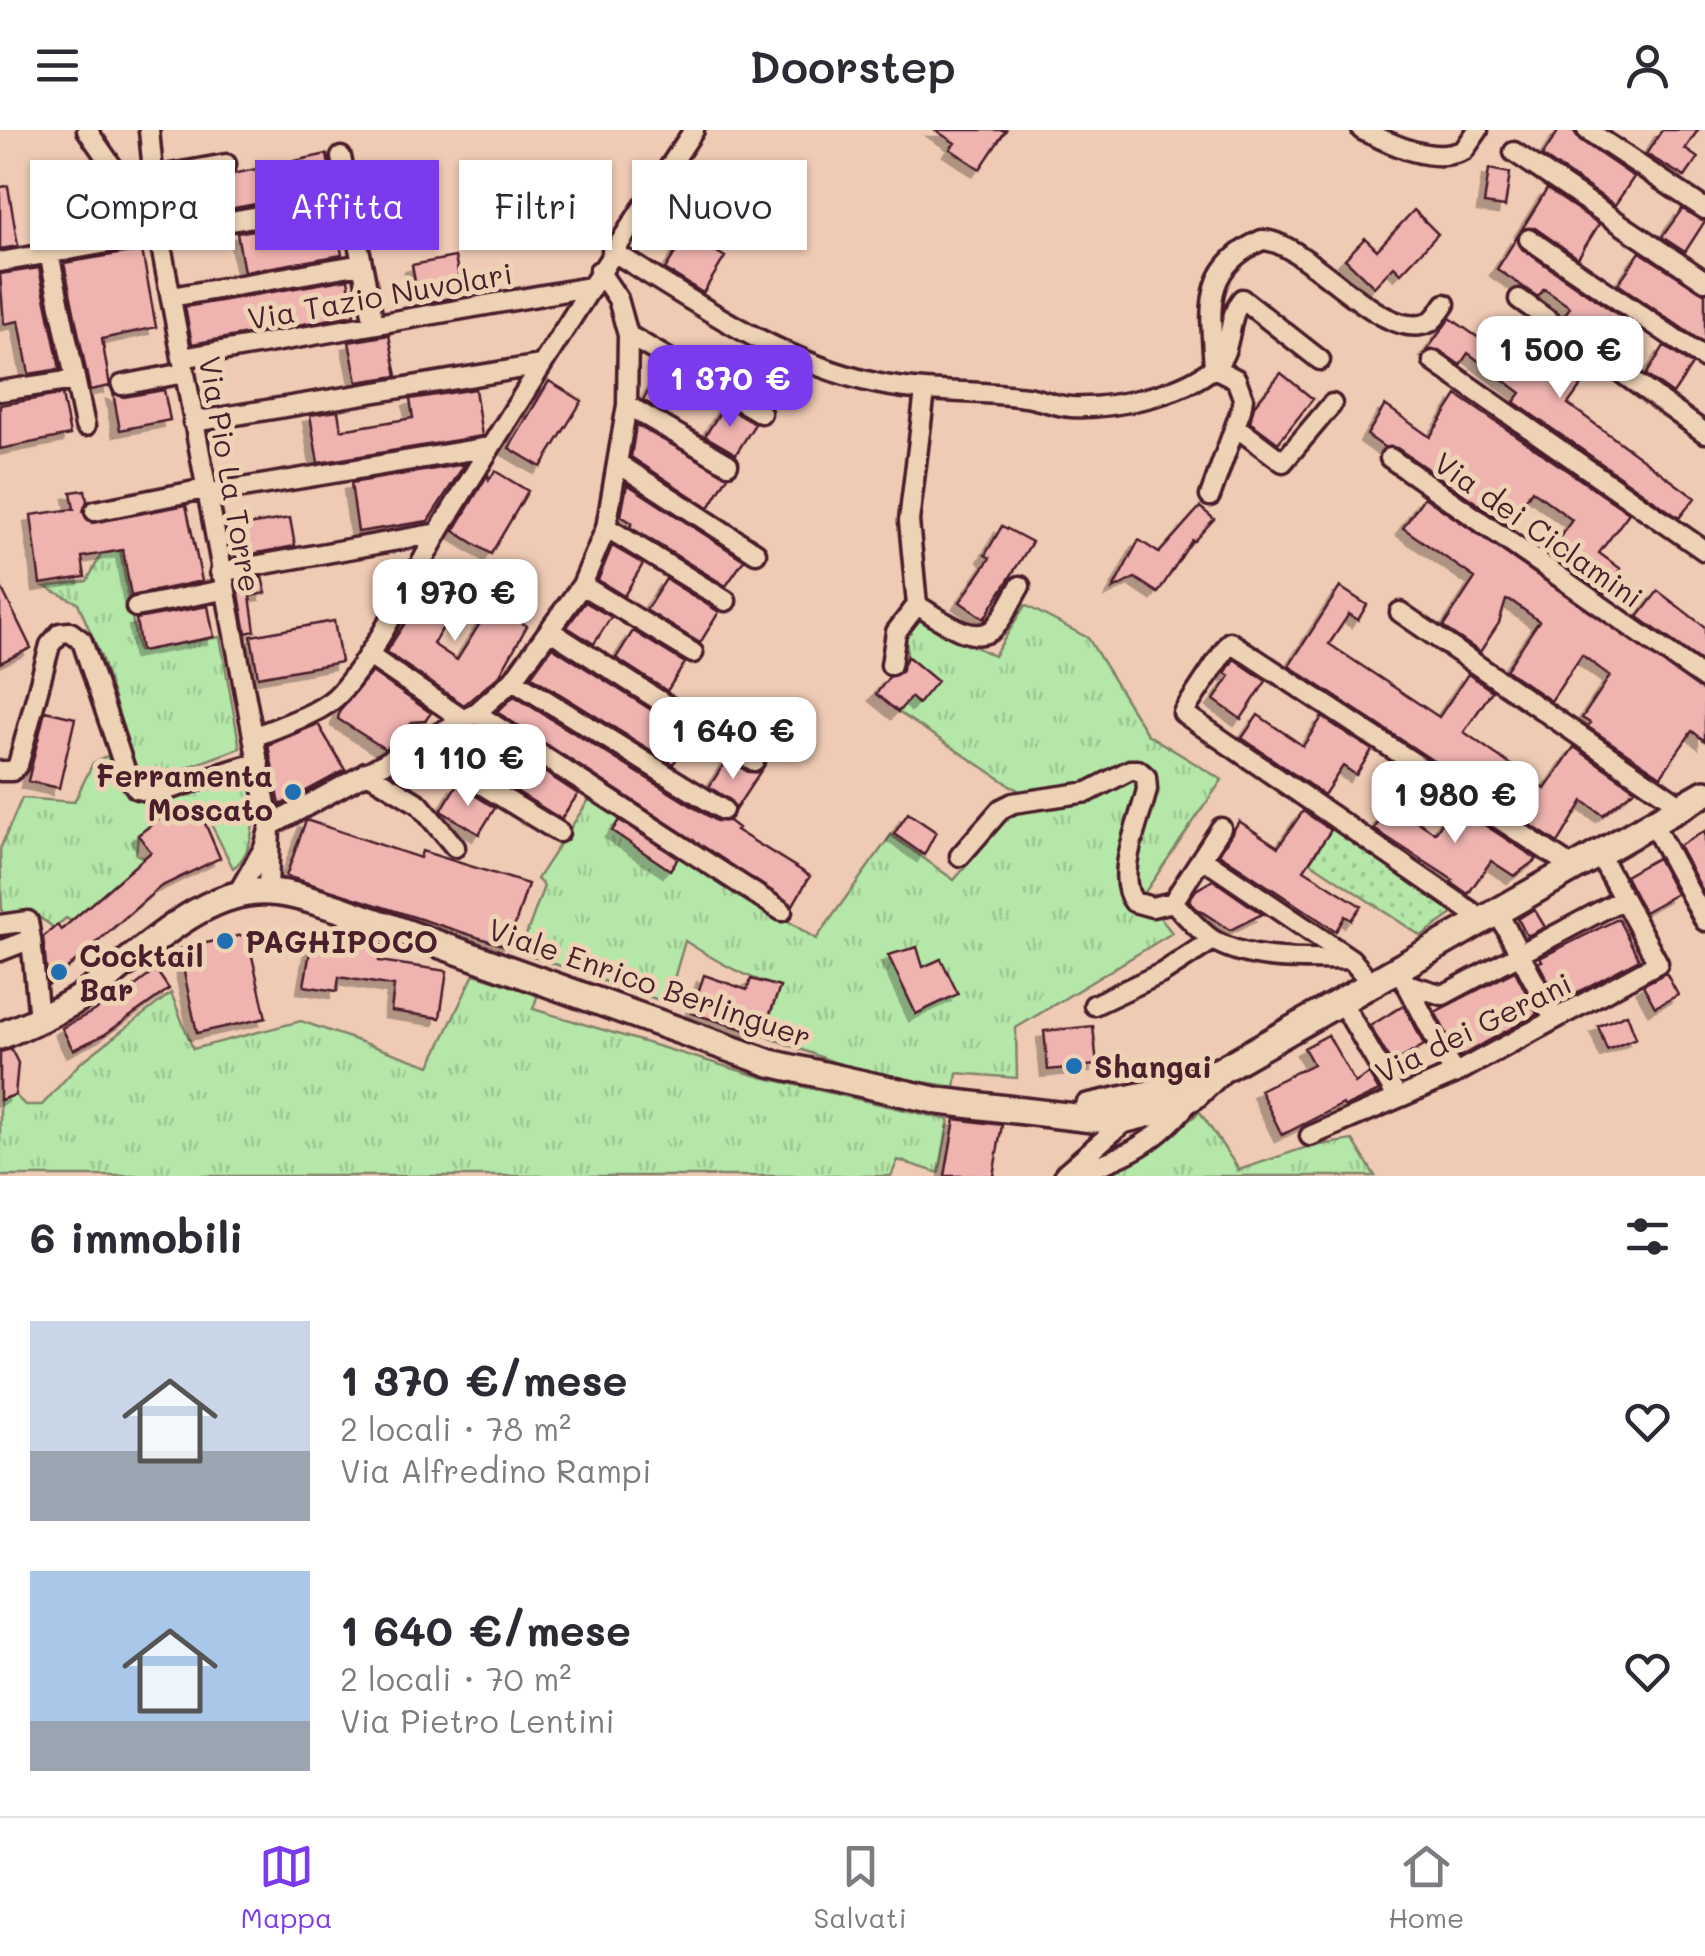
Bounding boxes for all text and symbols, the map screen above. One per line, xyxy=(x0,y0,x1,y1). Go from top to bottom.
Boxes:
text: Doorstep xyxy=(749,36,956,94)
icon: menu xyxy=(30,38,85,93)
icon: person xyxy=(1620,38,1675,93)
chip: Compra xyxy=(30,160,235,250)
chip: Affitta xyxy=(255,160,439,250)
chip: Filtri xyxy=(459,160,612,250)
chip: Nuovo xyxy=(632,160,807,250)
street label: Via Tazio Nuvolari xyxy=(245,252,515,338)
pin: 1 500 € xyxy=(1468,316,1652,401)
text: 1 500 € xyxy=(1498,327,1622,369)
pin: 1 370 € xyxy=(638,345,822,430)
street label: Via Pio La Torre xyxy=(191,353,271,595)
text: 1 370 € xyxy=(670,356,790,398)
street label: Via dei Ciclamini xyxy=(1427,442,1651,616)
pin: 1 970 € xyxy=(363,559,547,644)
text: 1 970 € xyxy=(395,570,515,612)
pin: 1 640 € xyxy=(641,697,825,782)
text: 1 640 € xyxy=(671,708,795,750)
pin: 1 110 € xyxy=(376,724,560,809)
text: 1 110 € xyxy=(412,735,524,777)
place label: Ferramenta Moscato xyxy=(96,755,273,829)
pin: 1 980 € xyxy=(1363,761,1547,846)
text: 1 980 € xyxy=(1394,772,1516,814)
marker: Ferramenta Moscato xyxy=(282,781,304,803)
street label: Viale Enrico Berlinguer xyxy=(483,908,817,1056)
place label: PAGHIPOCO xyxy=(245,921,438,961)
marker: PAGHIPOCO xyxy=(214,930,236,952)
place label: Cocktail Bar xyxy=(79,935,204,1009)
marker: Cocktail Bar xyxy=(48,961,70,983)
street label: Via dei Gerani xyxy=(1368,962,1578,1092)
place label: Shangai xyxy=(1094,1046,1212,1086)
marker: Shangai xyxy=(1063,1055,1085,1077)
text: 6 immobili xyxy=(30,1209,243,1264)
icon: filters xyxy=(1620,1209,1675,1264)
text: 1 370 €/mese xyxy=(340,1352,628,1407)
icon: home xyxy=(110,1361,230,1481)
icon: heart xyxy=(1620,1394,1675,1449)
text: 2 locali · 78 m² xyxy=(340,1407,571,1449)
text: Via Alfredino Rampi xyxy=(340,1449,652,1491)
text: 1 640 €/mese xyxy=(340,1602,631,1657)
icon: home xyxy=(110,1611,230,1731)
icon: heart xyxy=(1620,1644,1675,1699)
text: 2 locali · 70 m² xyxy=(340,1657,571,1699)
text: Via Pietro Lentini xyxy=(340,1699,615,1741)
tab: Mappa xyxy=(241,1839,332,1935)
tab: Salvati xyxy=(814,1839,907,1935)
tab: Home xyxy=(1388,1839,1464,1935)

